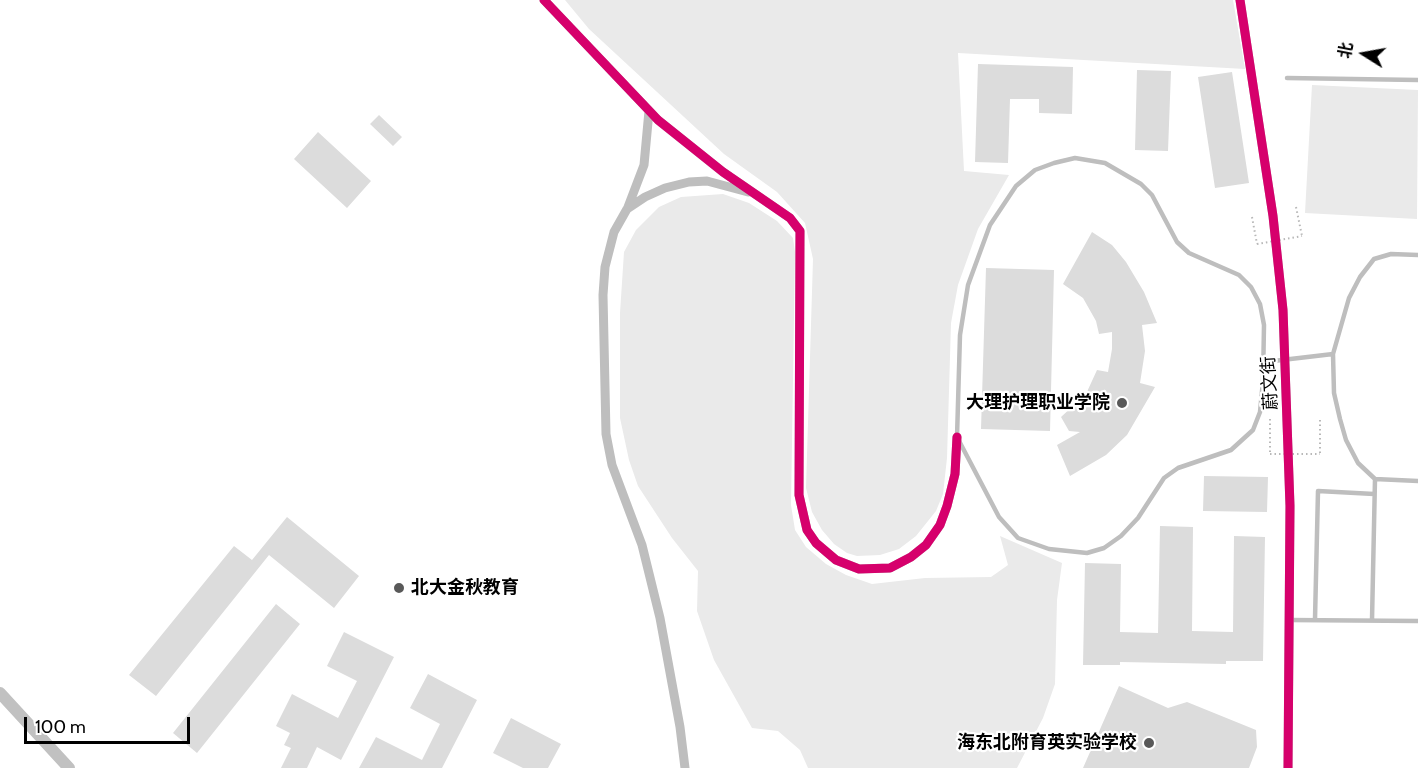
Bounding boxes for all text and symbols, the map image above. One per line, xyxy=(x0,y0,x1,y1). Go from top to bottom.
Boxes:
north arrow xyxy=(1334,24,1394,84)
text: 北 xyxy=(1335,41,1357,60)
street label: 蔚文街 xyxy=(1258,355,1282,411)
place label: 大理护理职业学院 xyxy=(966,392,1110,414)
marker: 大理护理职业学院 xyxy=(1115,396,1129,410)
place label: 北大金秋教育 xyxy=(411,577,519,599)
marker: 北大金秋教育 xyxy=(392,581,406,595)
scale bar xyxy=(27,705,194,743)
text: 100 m xyxy=(35,716,86,738)
place label: 海东北附育英实验学校 xyxy=(957,732,1137,754)
marker: 海东北附育英实验学校 xyxy=(1142,736,1156,750)

